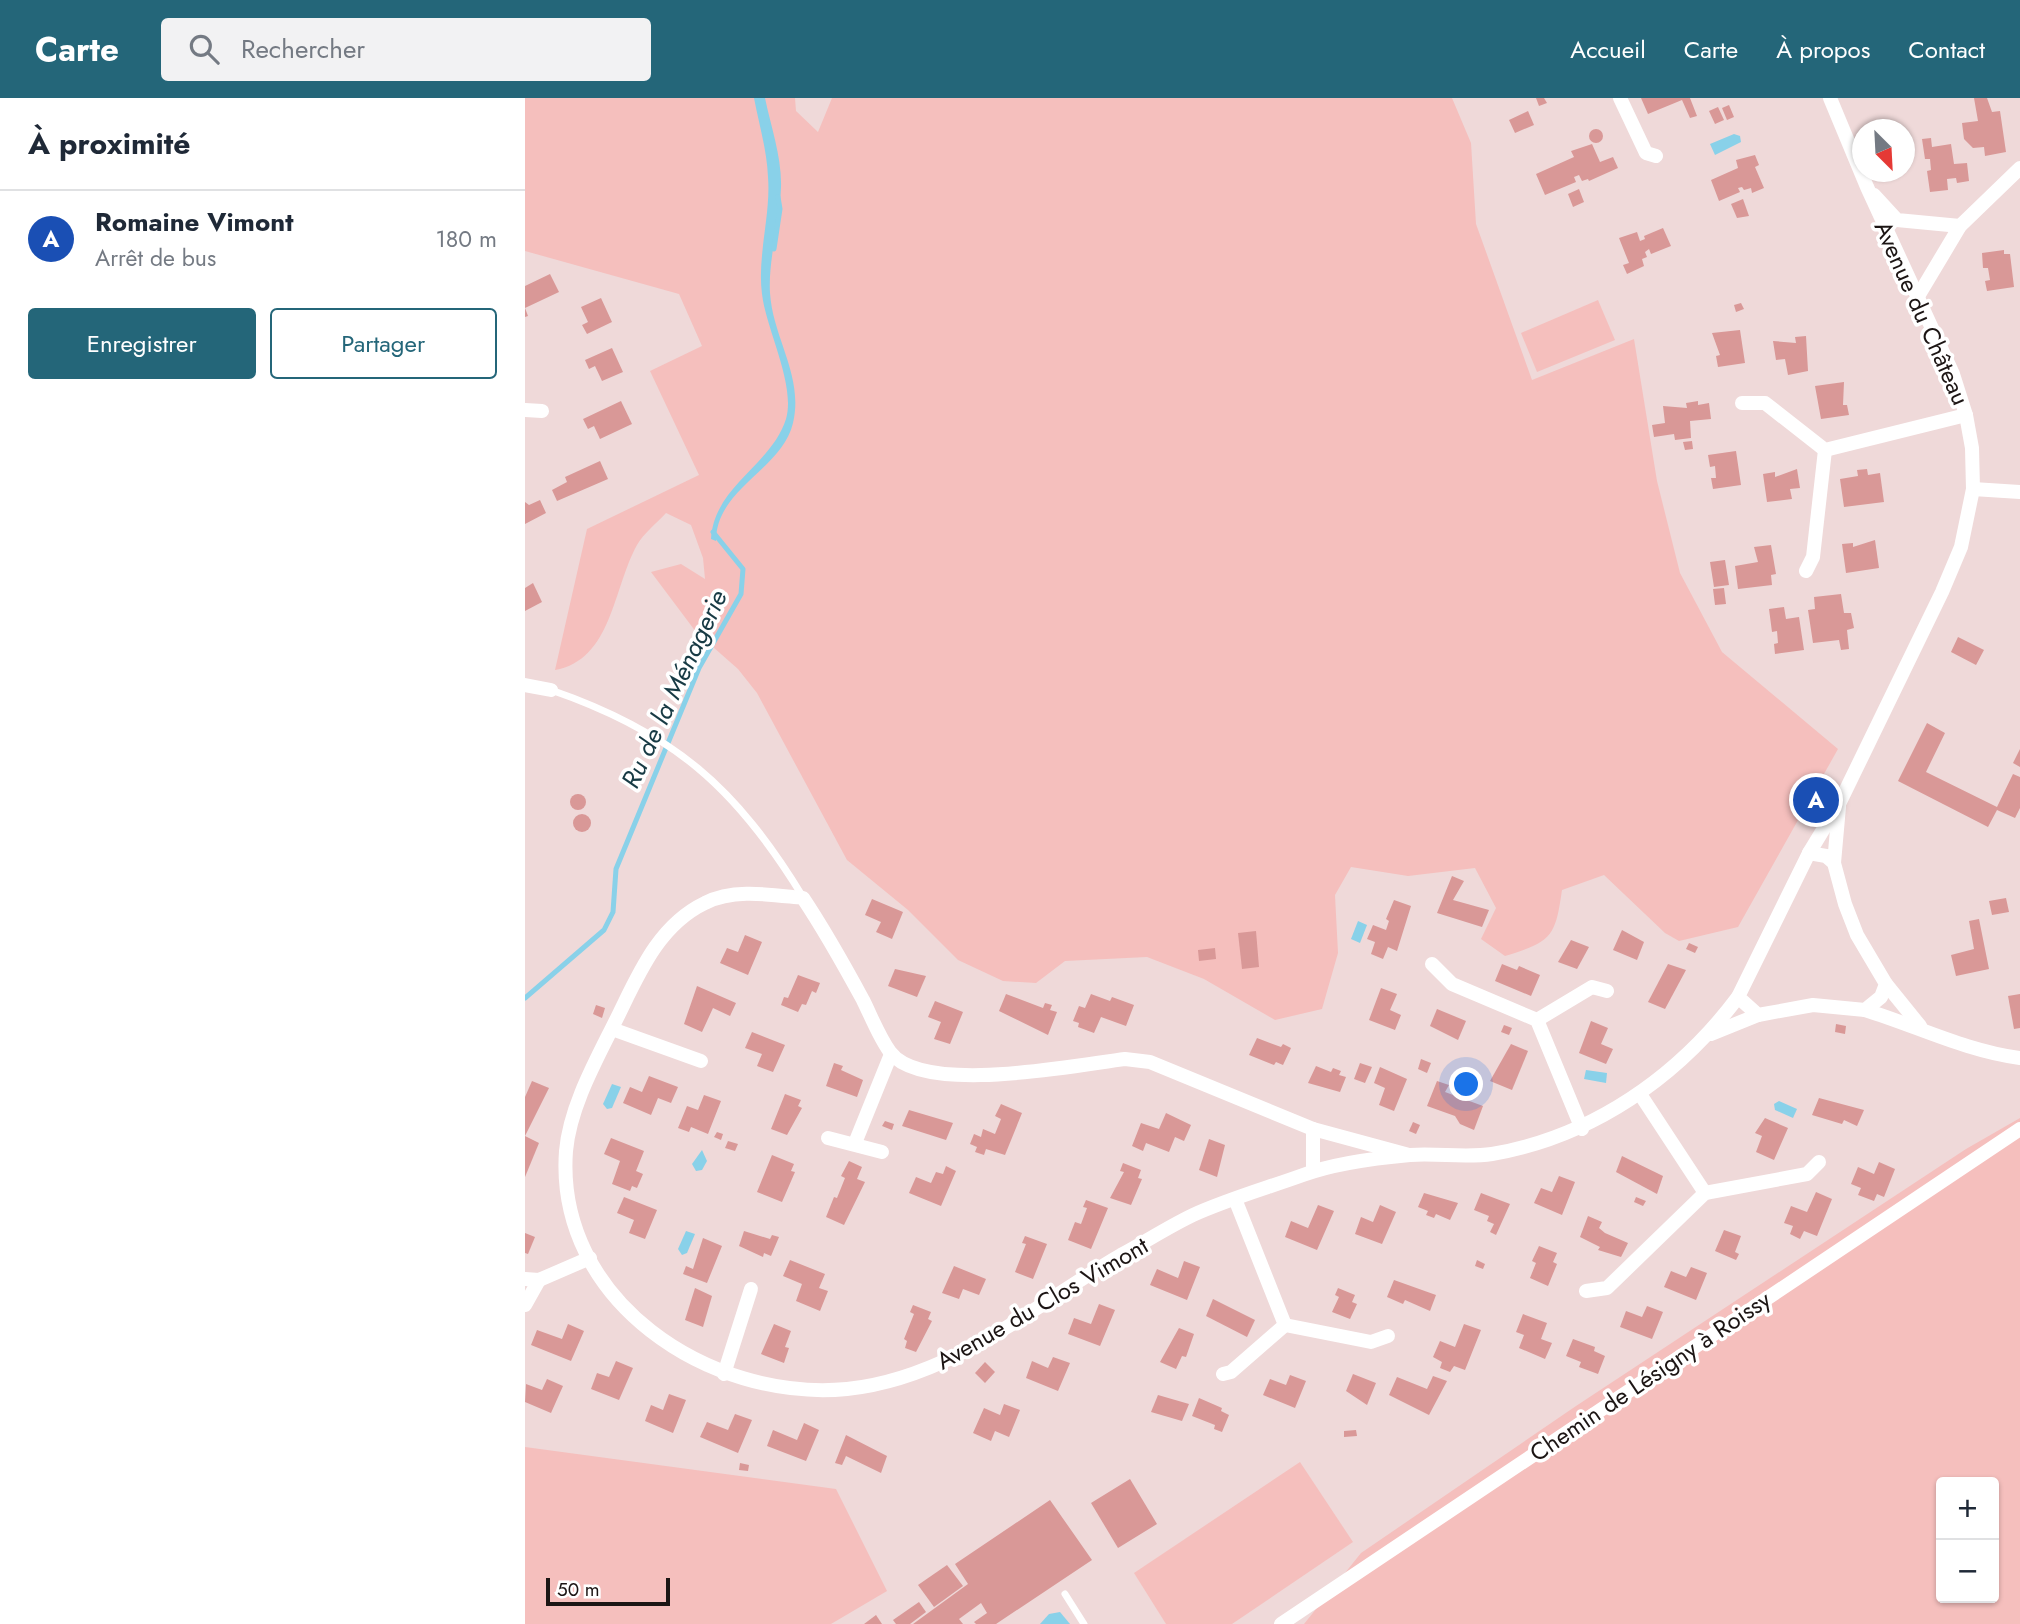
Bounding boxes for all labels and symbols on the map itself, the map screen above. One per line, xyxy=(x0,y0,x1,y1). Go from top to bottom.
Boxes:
north arrow xyxy=(1852,119,1915,182)
street label: Avenue du Château xyxy=(1866,215,1978,411)
water label: Ru de la Ménagerie xyxy=(611,584,737,794)
pin: A xyxy=(1793,774,1839,826)
your location xyxy=(1449,1067,1483,1101)
street label: Avenue du Clos Vimont xyxy=(929,1228,1155,1378)
street label: Chemin de Lésigny à Roissy xyxy=(1523,1282,1778,1470)
scale bar xyxy=(546,1575,670,1607)

